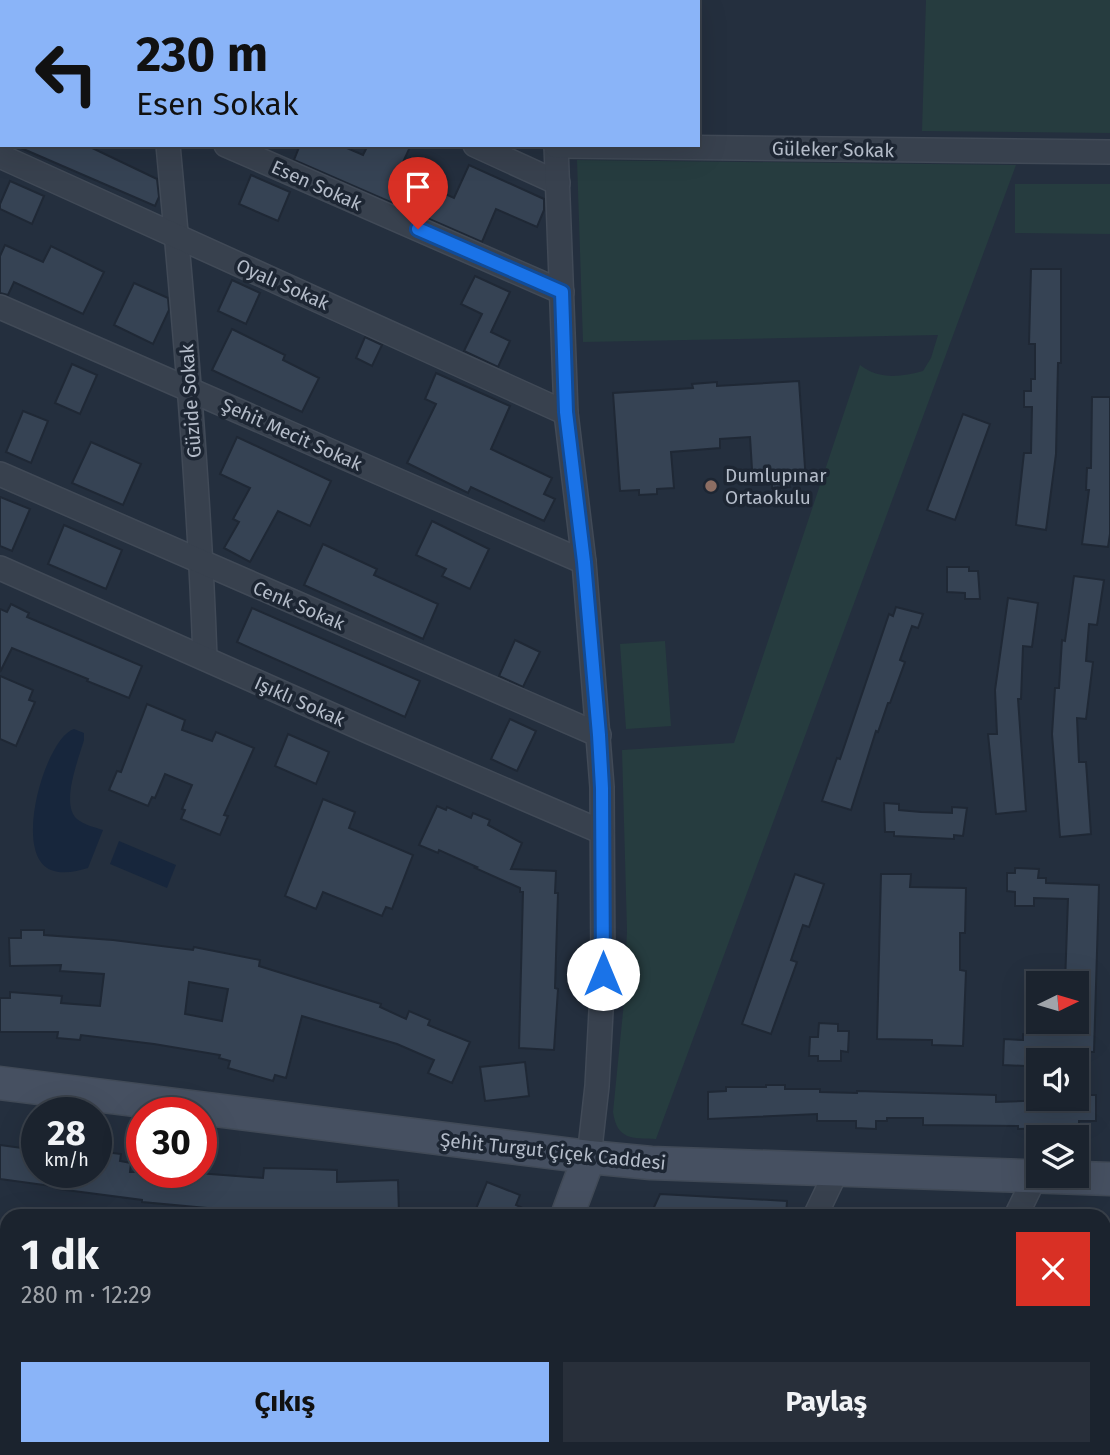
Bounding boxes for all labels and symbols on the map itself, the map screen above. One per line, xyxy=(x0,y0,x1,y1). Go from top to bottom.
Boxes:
street label: Güleker Sokak xyxy=(772,137,895,162)
street label: Esen Sokak xyxy=(268,155,366,216)
pin xyxy=(388,157,448,229)
street label: Oyalı Sokak xyxy=(233,254,333,315)
street label: Güzide Sokak xyxy=(175,343,206,459)
street label: Şehit Mecit Sokak xyxy=(218,393,366,476)
place label: Dumlupınar Ortaokulu xyxy=(725,464,827,509)
marker: Dumlupınar Ortaokulu xyxy=(703,478,719,494)
street label: Cenk Sokak xyxy=(249,576,348,635)
street label: Işıklı Sokak xyxy=(251,671,349,732)
position arrow xyxy=(566,937,640,1011)
north arrow xyxy=(1026,971,1088,1034)
speed limit sign: 30 xyxy=(126,1097,217,1188)
street label: Şehit Turgut Çiçek Caddesi xyxy=(439,1128,667,1175)

